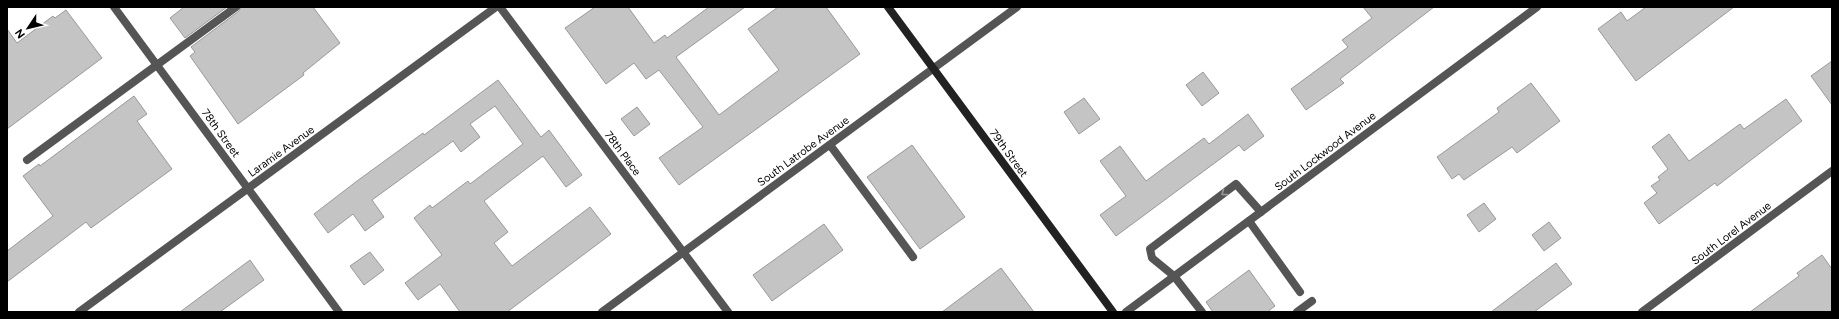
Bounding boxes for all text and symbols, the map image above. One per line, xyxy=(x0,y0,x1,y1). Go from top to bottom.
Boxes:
north arrow xyxy=(8,8,48,48)
text: N xyxy=(12,26,28,41)
street label: 78th Street xyxy=(199,107,242,160)
street label: South Lockwood Avenue xyxy=(1272,109,1378,194)
street label: South Latrobe Avenue xyxy=(755,114,852,189)
street label: Laramie Avenue xyxy=(246,123,317,180)
street label: 79th Street xyxy=(987,127,1030,180)
street label: 78th Place xyxy=(602,129,643,178)
one-way arrow xyxy=(1221,188,1228,196)
street label: South Lorel Avenue xyxy=(1689,199,1774,268)

